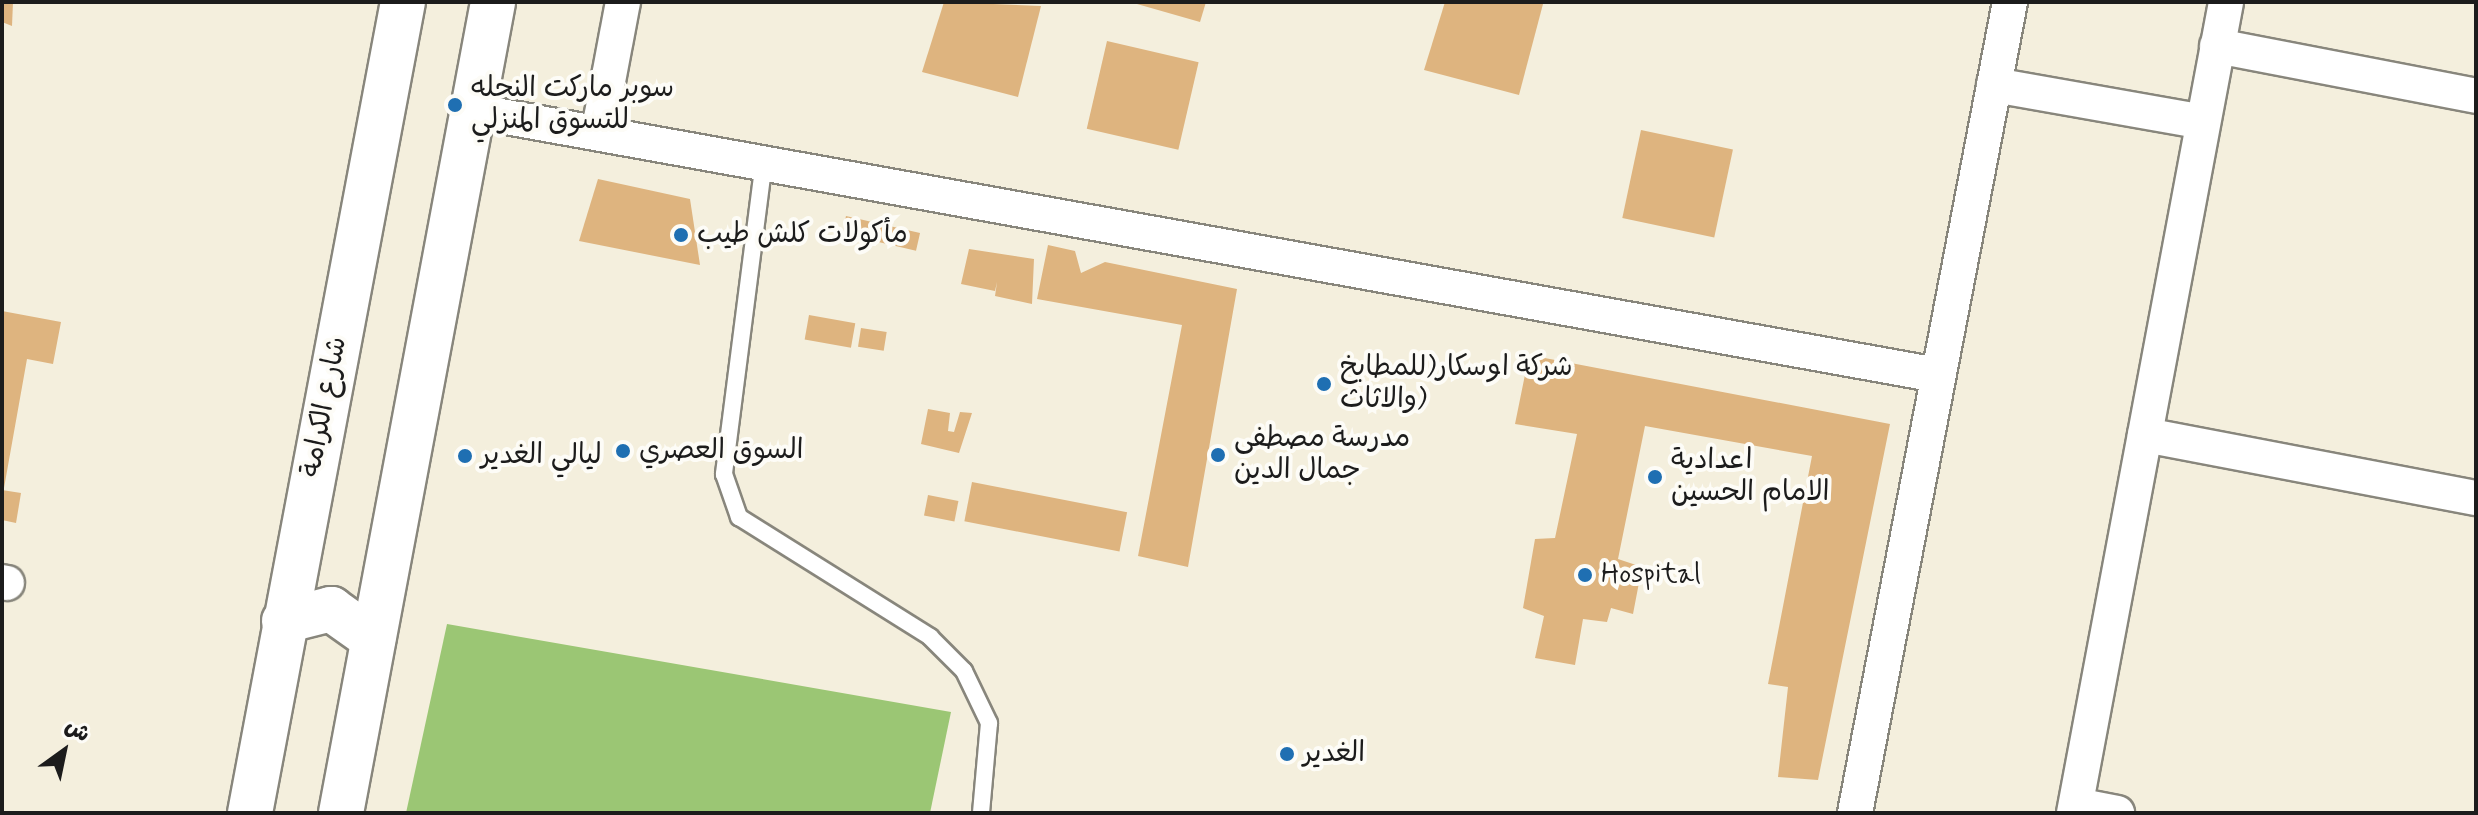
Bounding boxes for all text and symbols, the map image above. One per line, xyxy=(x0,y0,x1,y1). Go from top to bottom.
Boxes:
place label: سوبر ماركت النحله للتسوق المنزلي xyxy=(471,72,674,138)
marker: سوبر ماركت النحله للتسوق المنزلي xyxy=(446,96,464,114)
place label: مأكولات كلش طيب xyxy=(697,218,908,252)
marker: مأكولات كلش طيب xyxy=(672,226,690,244)
street label: شارع الكرامة xyxy=(295,334,355,480)
place label: شركة اوسكار(للمطابخ والاثاث) xyxy=(1340,351,1573,417)
marker: شركة اوسكار(للمطابخ والاثاث) xyxy=(1315,375,1333,393)
place label: مدرسة مصطفى جمال الدين xyxy=(1234,422,1410,488)
place label: السوق العصري xyxy=(639,434,804,468)
place label: ليالي الغدير xyxy=(481,439,602,473)
marker: السوق العصري xyxy=(614,442,632,460)
place label: اعدادية الامام الحسين xyxy=(1671,444,1829,510)
marker: مدرسة مصطفى جمال الدين xyxy=(1209,446,1227,464)
marker: ليالي الغدير xyxy=(456,447,474,465)
marker: اعدادية الامام الحسين xyxy=(1646,468,1664,486)
place label: Hospital xyxy=(1601,558,1701,592)
marker: Hospital xyxy=(1576,566,1594,584)
north arrow xyxy=(24,711,104,791)
text: ش xyxy=(59,713,95,749)
place label: الغدير xyxy=(1303,737,1365,771)
marker: الغدير xyxy=(1278,745,1296,763)

